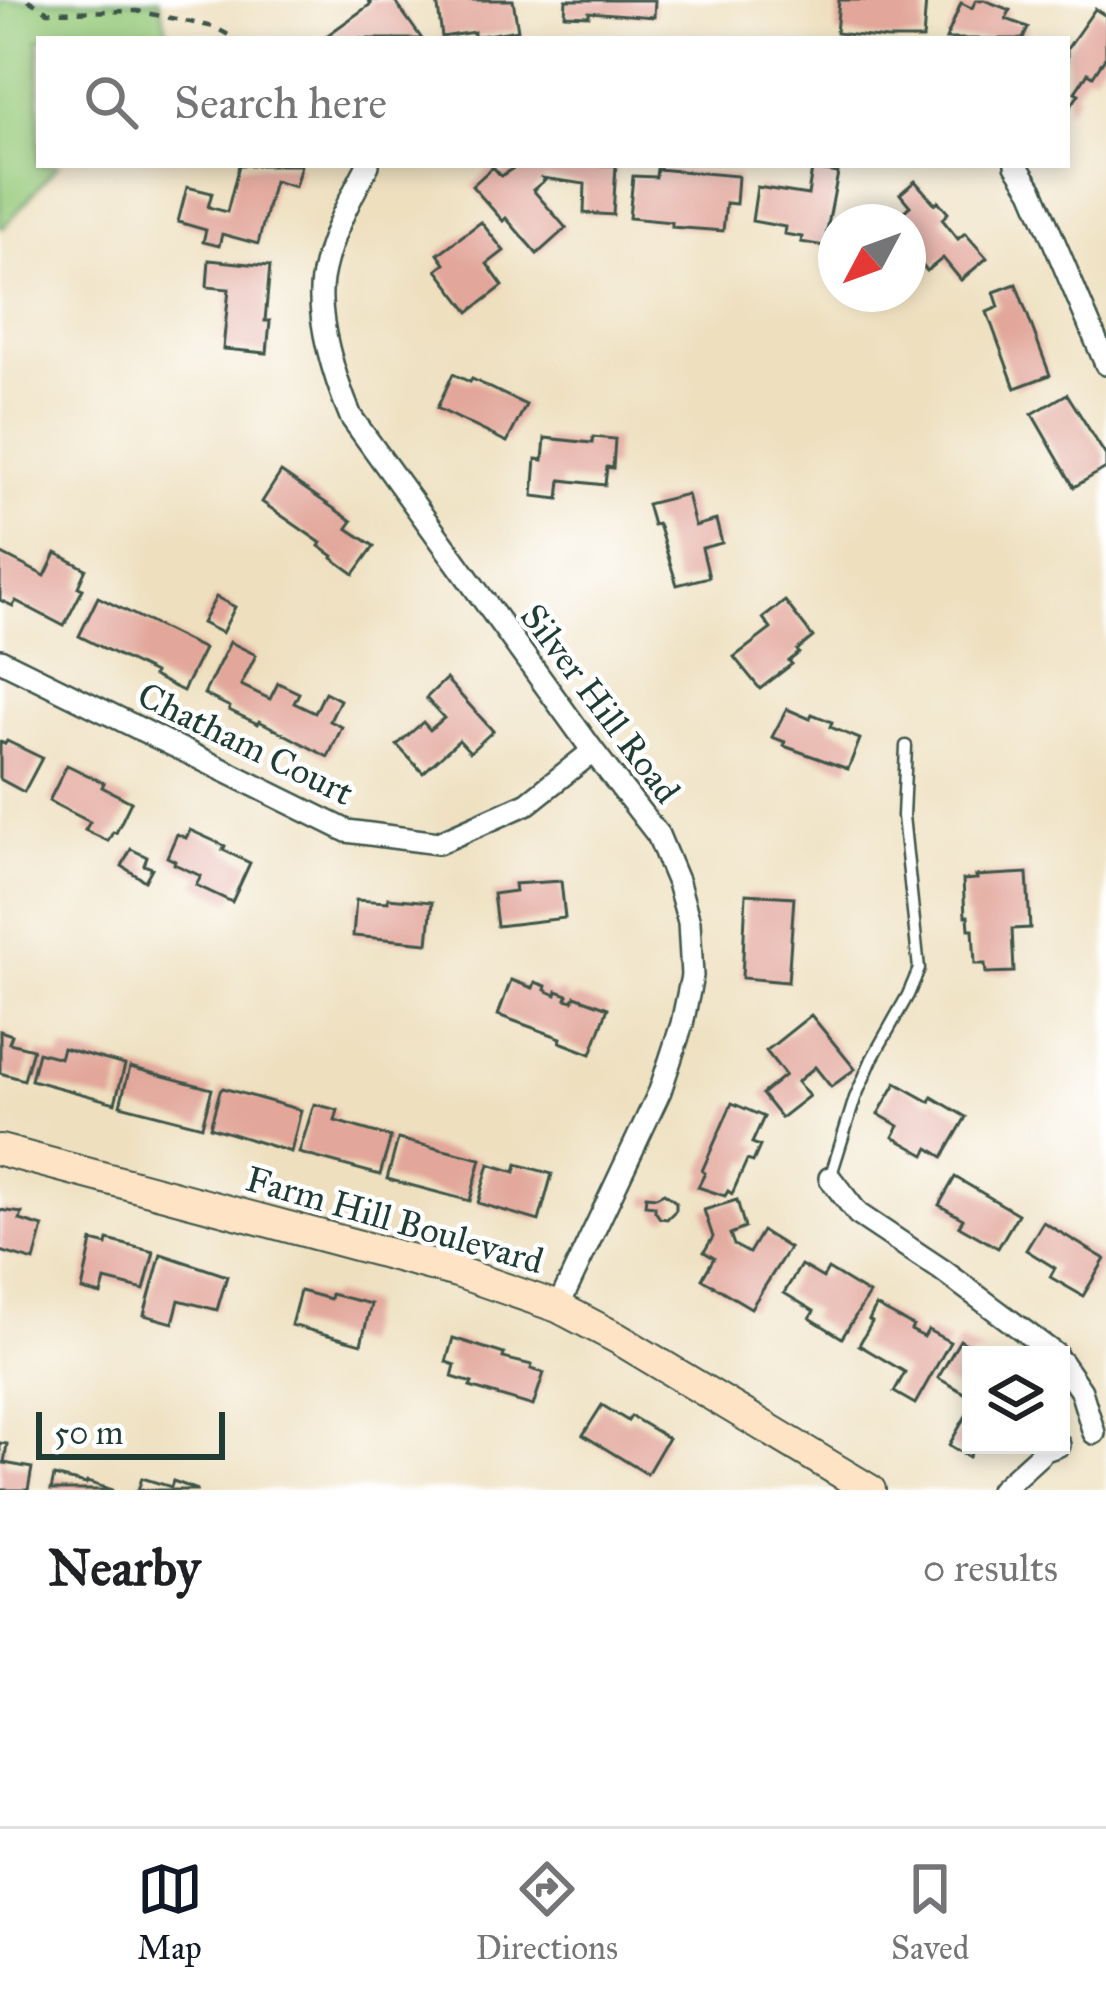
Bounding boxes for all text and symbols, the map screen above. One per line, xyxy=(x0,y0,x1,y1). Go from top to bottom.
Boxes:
search box xyxy=(36,36,1070,168)
icon: search xyxy=(78,69,144,135)
text: Search here xyxy=(174,75,387,130)
north arrow xyxy=(818,204,926,312)
street label: Silver Hill Road xyxy=(511,595,689,812)
street label: Chatham Court xyxy=(131,673,361,815)
street label: Farm Hill Boulevard xyxy=(241,1156,548,1283)
map controls xyxy=(962,1346,1070,1454)
button: layers xyxy=(962,1346,1070,1454)
scale bar xyxy=(36,1406,225,1459)
text: 50 m xyxy=(54,1413,123,1453)
text: Nearby xyxy=(48,1537,200,1599)
text: 0 results xyxy=(923,1544,1058,1592)
tab: Map xyxy=(137,1856,203,1968)
tab: Directions xyxy=(476,1856,618,1968)
tab: Saved xyxy=(891,1856,969,1968)

